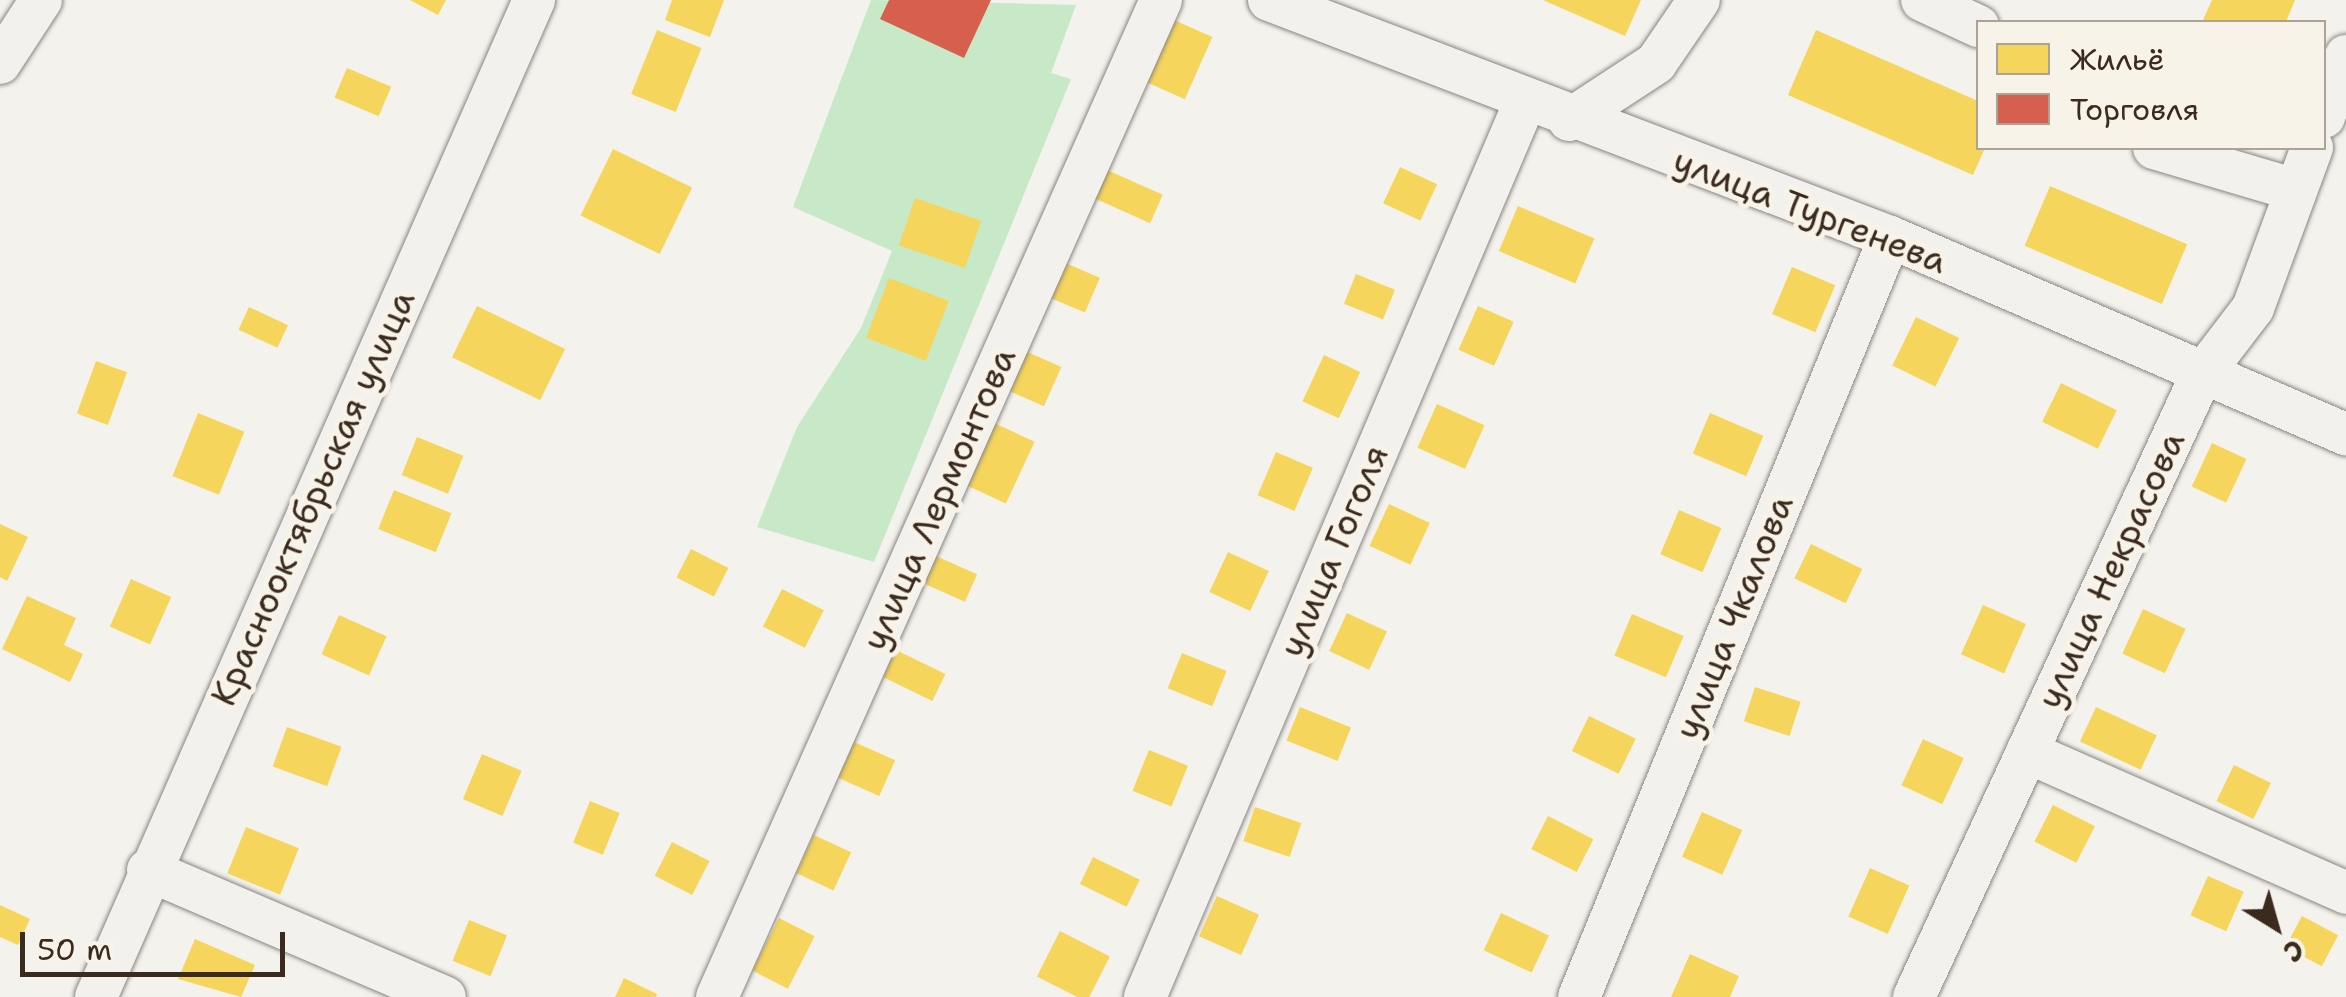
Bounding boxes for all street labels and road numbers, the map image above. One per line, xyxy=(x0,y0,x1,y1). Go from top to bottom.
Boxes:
street label: улица Тургенева xyxy=(1667,140,1953,282)
street label: Краснооктябрьская улица xyxy=(202,284,424,712)
street label: улица Лермонтова xyxy=(853,341,1025,657)
street label: улица Некрасова xyxy=(2028,425,2194,715)
street label: улица Гоголя xyxy=(1271,439,1397,663)
street label: улица Чкалова xyxy=(1666,489,1802,745)

